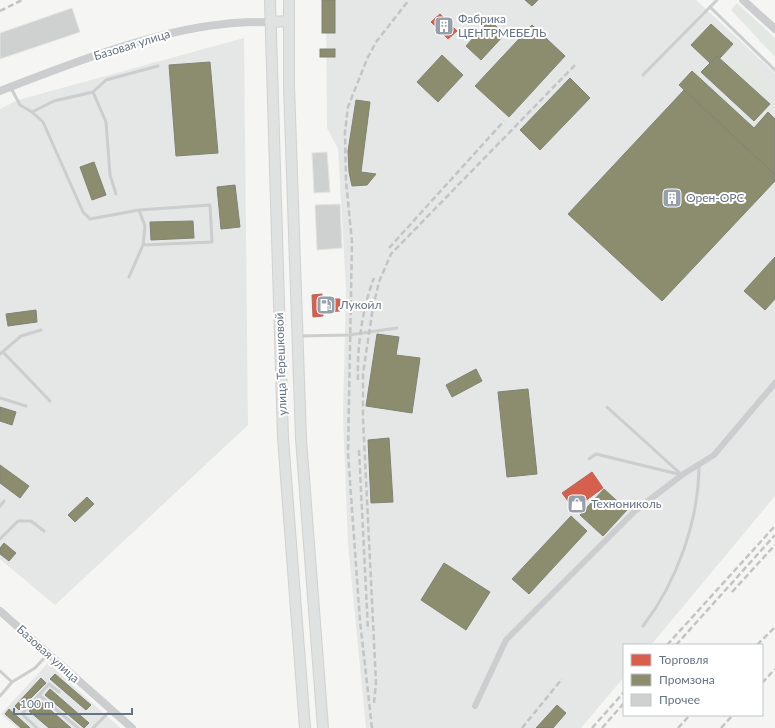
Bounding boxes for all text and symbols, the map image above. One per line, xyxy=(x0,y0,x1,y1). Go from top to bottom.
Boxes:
place label: Фабрика ЦЕНТРМЕБЕЛЬ xyxy=(458,11,546,40)
building icon: Фабрика ЦЕНТРМЕБЕЛЬ xyxy=(433,15,455,37)
street label: Базовая улица xyxy=(92,26,172,63)
building icon: Орен-ОРС xyxy=(661,187,683,209)
place label: Орен-ОРС xyxy=(686,190,745,205)
fuel station icon: Лукойл xyxy=(315,294,337,316)
place label: Лукойл xyxy=(339,297,381,312)
street label: улица Терешковой xyxy=(271,312,290,416)
shop icon: Технониколь xyxy=(566,493,588,515)
place label: Технониколь xyxy=(591,496,662,511)
street label: Базовая улица xyxy=(14,622,83,686)
legend xyxy=(623,644,763,716)
text: Торговля xyxy=(659,652,709,667)
text: Промзона xyxy=(659,672,715,687)
scale bar xyxy=(14,690,132,716)
text: Прочее xyxy=(659,692,700,707)
text: 100 m xyxy=(20,696,54,711)

